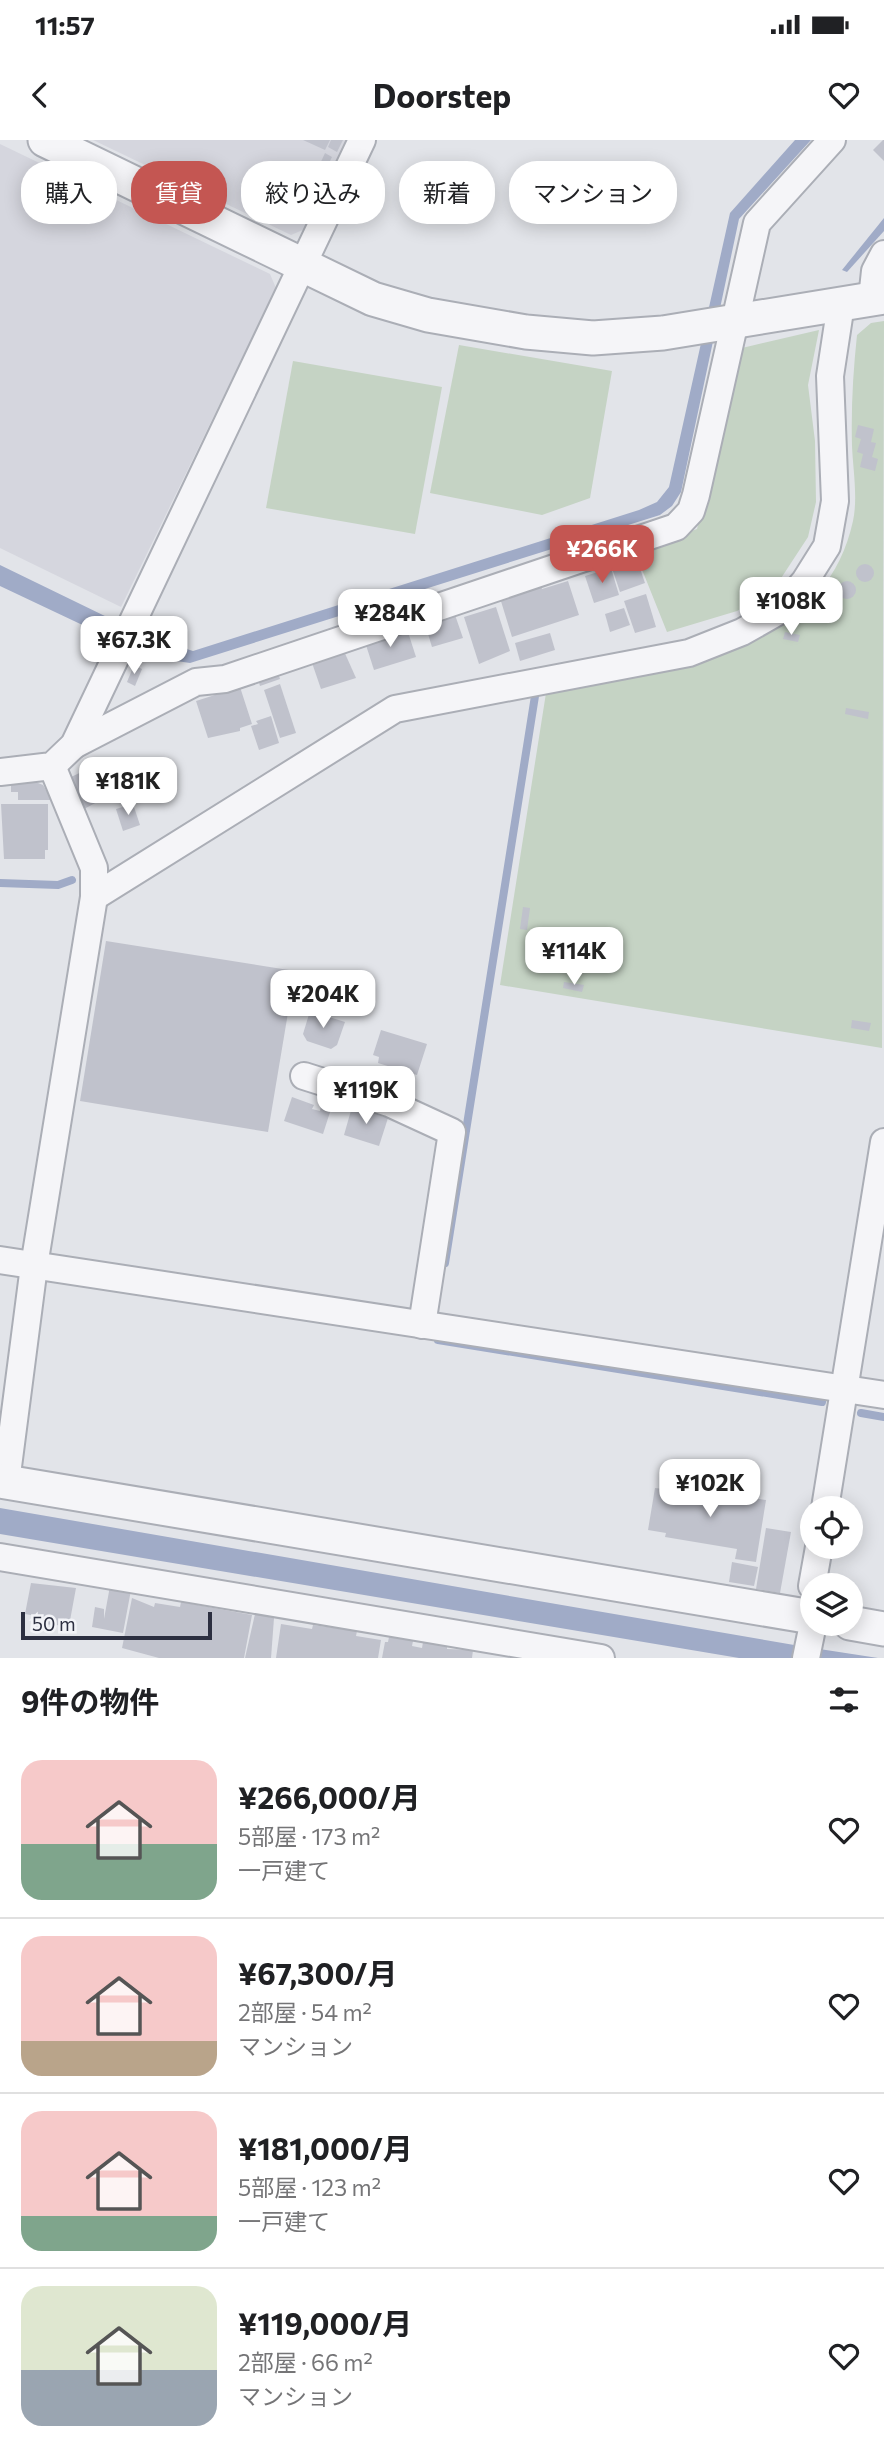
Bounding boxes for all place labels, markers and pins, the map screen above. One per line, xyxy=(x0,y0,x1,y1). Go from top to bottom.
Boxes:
pin: ¥266K xyxy=(553,526,651,585)
pin: ¥108K xyxy=(742,578,840,637)
pin: ¥284K xyxy=(341,589,439,649)
pin: ¥67.3K xyxy=(77,616,191,676)
pin: ¥181K xyxy=(79,758,177,817)
pin: ¥114K xyxy=(525,928,623,987)
pin: ¥204K xyxy=(274,970,372,1030)
pin: ¥119K xyxy=(317,1066,415,1126)
pin: ¥102K xyxy=(661,1460,759,1519)

